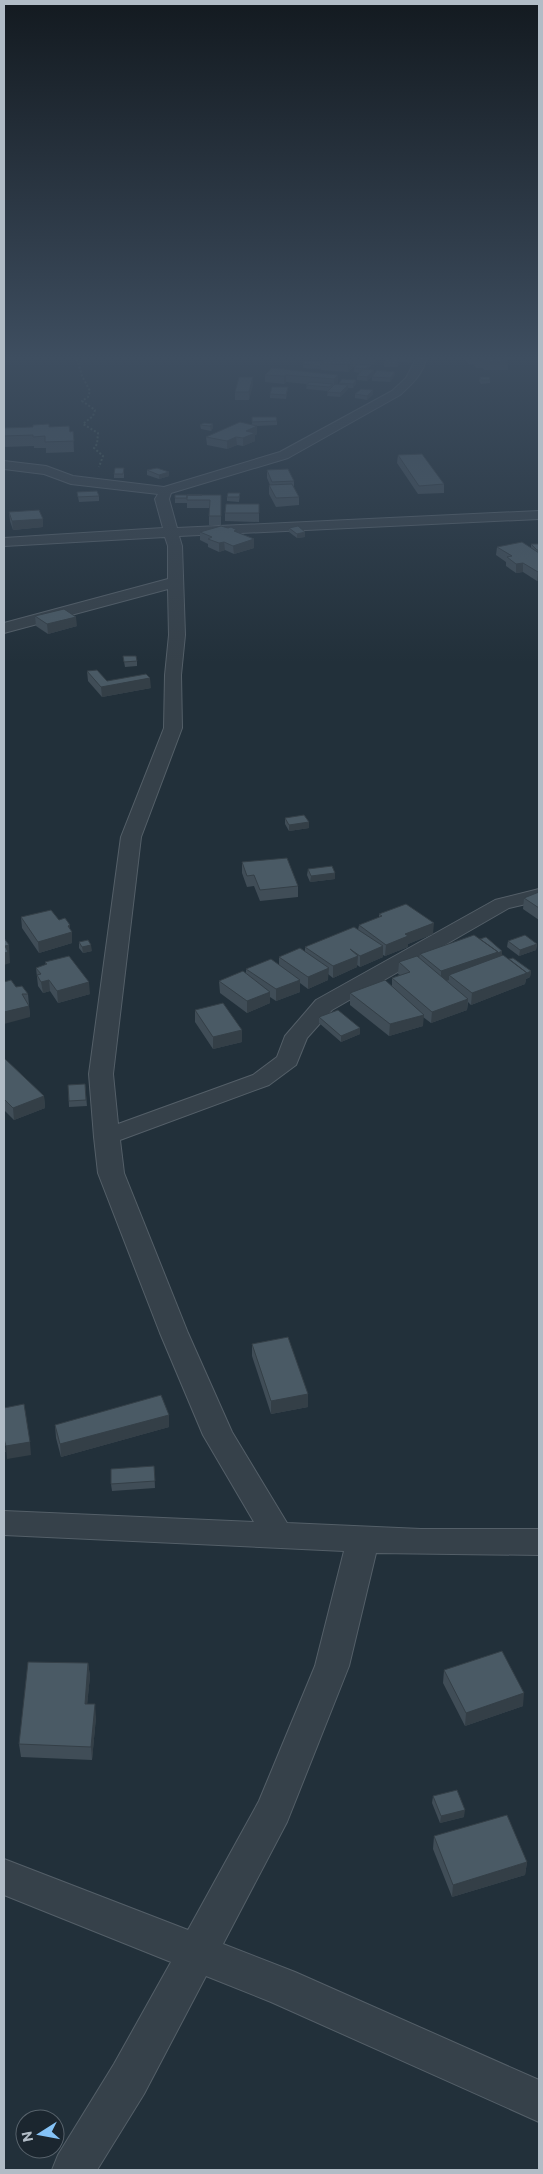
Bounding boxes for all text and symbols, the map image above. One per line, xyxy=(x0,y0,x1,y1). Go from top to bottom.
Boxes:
north arrow xyxy=(15,2109,65,2159)
text: N xyxy=(17,2130,36,2143)

